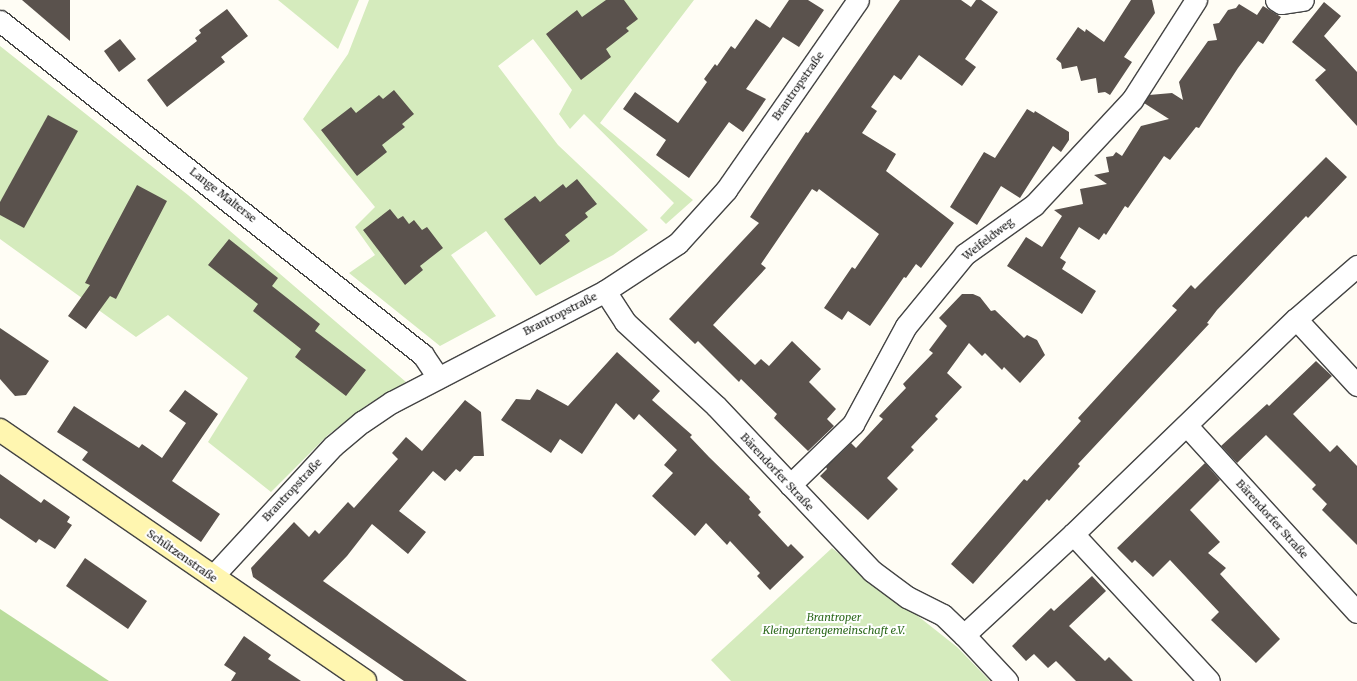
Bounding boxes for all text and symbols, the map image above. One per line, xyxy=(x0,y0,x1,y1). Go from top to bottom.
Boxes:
street label: Brantropstraße xyxy=(769,49,827,123)
street label: Lange Malterse xyxy=(187,165,259,225)
street label: Weifeldweg xyxy=(960,215,1016,263)
street label: Brantropstraße xyxy=(521,290,599,338)
street label: Bärendorfer Straße xyxy=(738,430,816,514)
street label: Brantropstraße xyxy=(260,456,324,524)
street label: Bärendorfer Straße xyxy=(1233,477,1311,561)
street label: Schützenstraße xyxy=(144,527,220,585)
park label: Brantroper Kleingartengemeinschaft e.V. xyxy=(763,611,905,637)

